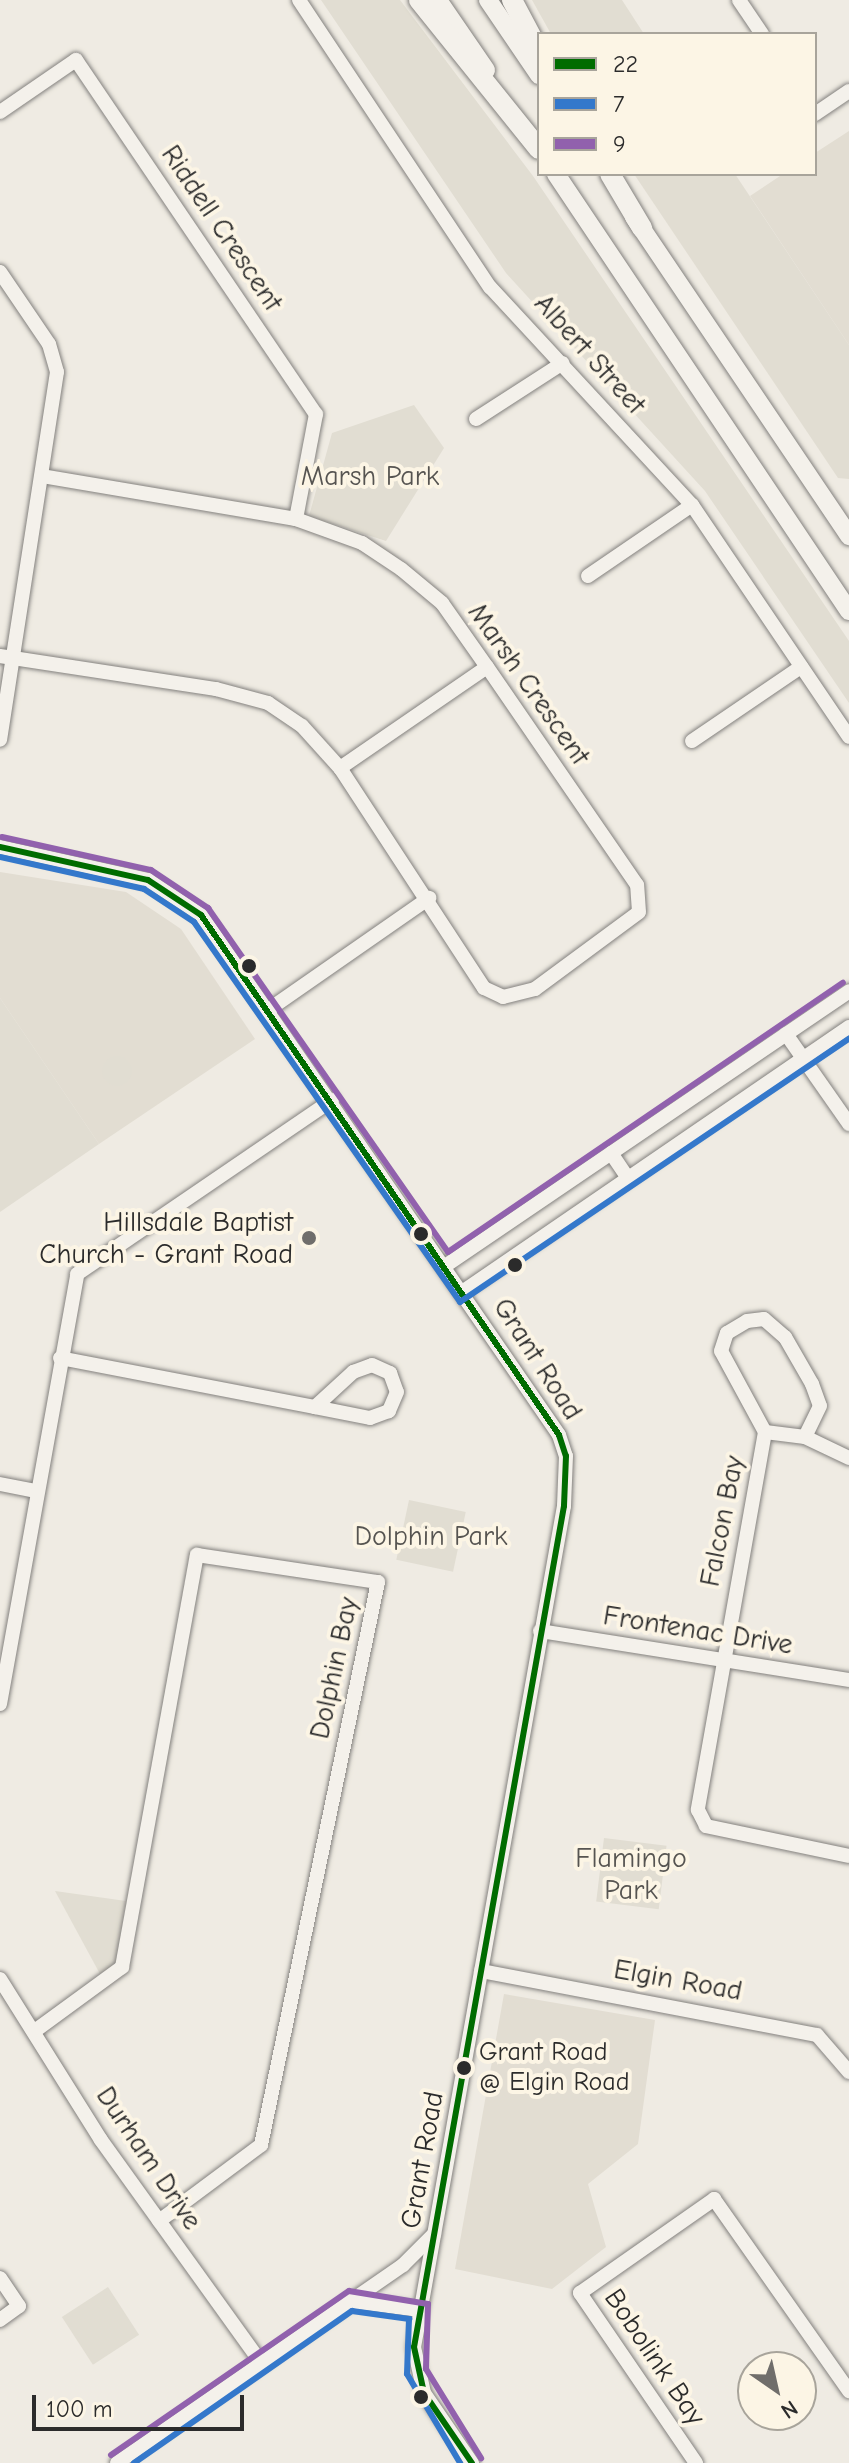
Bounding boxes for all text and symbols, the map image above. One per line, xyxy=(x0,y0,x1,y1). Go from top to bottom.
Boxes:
legend xyxy=(537,32,817,176)
text: 22 xyxy=(613,50,638,78)
text: 7 xyxy=(613,90,624,118)
text: 9 xyxy=(613,130,626,158)
street label: Riddell Crescent xyxy=(154,139,290,317)
street label: Albert Street xyxy=(527,287,653,421)
park label: Marsh Park xyxy=(301,459,439,493)
street label: Marsh Crescent xyxy=(461,597,597,771)
unlabelled marker xyxy=(241,958,257,974)
place label: Hillsdale Baptist Church - Grant Road xyxy=(39,1205,293,1271)
unlabelled marker xyxy=(413,1226,429,1242)
marker: Hillsdale Baptist Church - Grant Road xyxy=(300,1229,318,1247)
unlabelled marker xyxy=(507,1257,523,1273)
street label: Grant Road xyxy=(486,1292,590,1426)
street label: Falcon Bay xyxy=(693,1453,751,1589)
park label: Dolphin Park xyxy=(354,1519,508,1553)
street label: Dolphin Bay xyxy=(303,1594,365,1742)
street label: Frontenac Drive xyxy=(601,1598,795,1662)
park label: Flamingo Park xyxy=(575,1841,687,1907)
street label: Elgin Road xyxy=(611,1952,745,2008)
place label: Grant Road @ Elgin Road xyxy=(479,2037,630,2098)
marker: Grant Road @ Elgin Road xyxy=(456,2060,472,2076)
street label: Durham Drive xyxy=(89,2080,209,2236)
street label: Grant Road xyxy=(393,2089,451,2231)
street label: Bobolink Bay xyxy=(597,2282,713,2432)
north arrow xyxy=(737,2351,817,2431)
scale bar xyxy=(36,2379,248,2429)
unlabelled marker xyxy=(413,2389,429,2405)
text: N xyxy=(776,2394,803,2424)
text: 100 m xyxy=(46,2395,113,2423)

